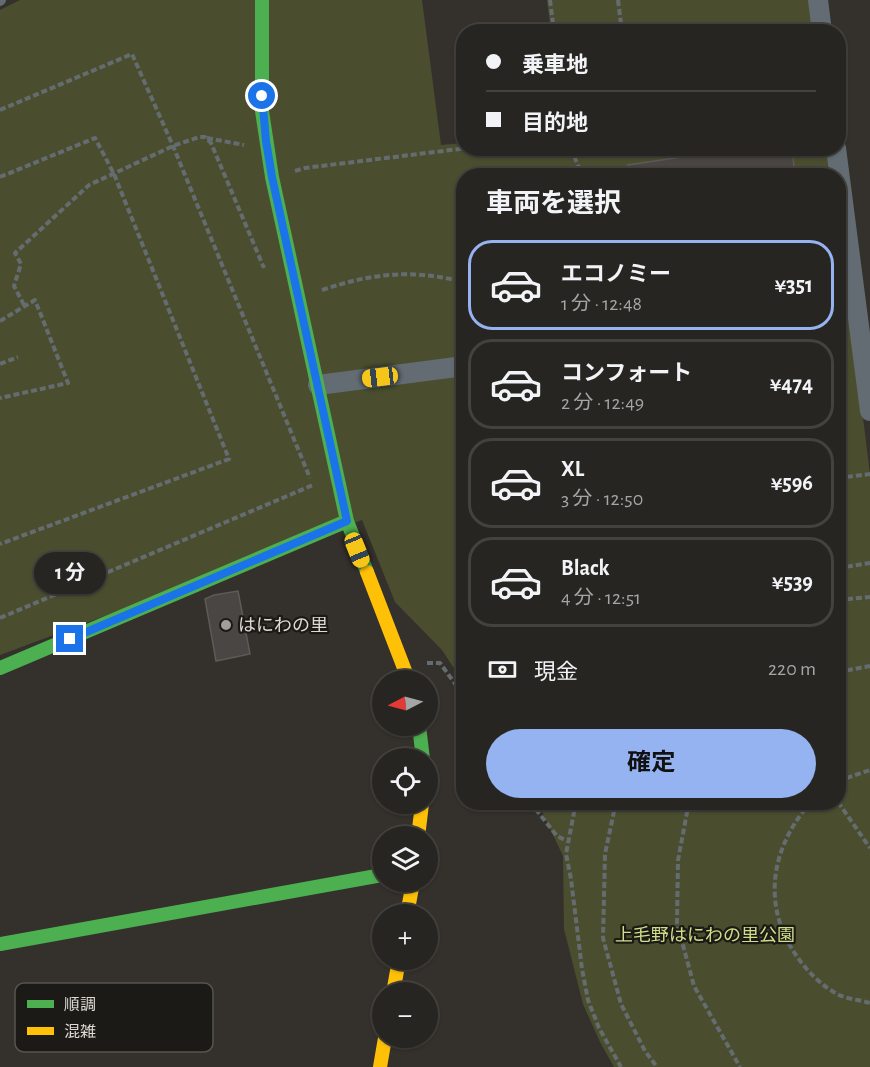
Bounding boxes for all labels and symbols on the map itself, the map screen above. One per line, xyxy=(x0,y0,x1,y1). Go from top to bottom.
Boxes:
route start xyxy=(248,82,275,109)
car xyxy=(361,366,399,388)
car xyxy=(342,530,372,570)
callout: 1 分 xyxy=(34,552,106,594)
place label: はにわの里 xyxy=(238,616,328,635)
marker: はにわの里 xyxy=(219,618,233,632)
route end xyxy=(56,625,83,652)
north arrow xyxy=(372,670,438,736)
park label: 上毛野はにわの里公園 xyxy=(615,925,795,945)
legend xyxy=(15,983,213,1052)
text: 順調 xyxy=(64,997,96,1013)
text: 混雑 xyxy=(64,1023,96,1040)

